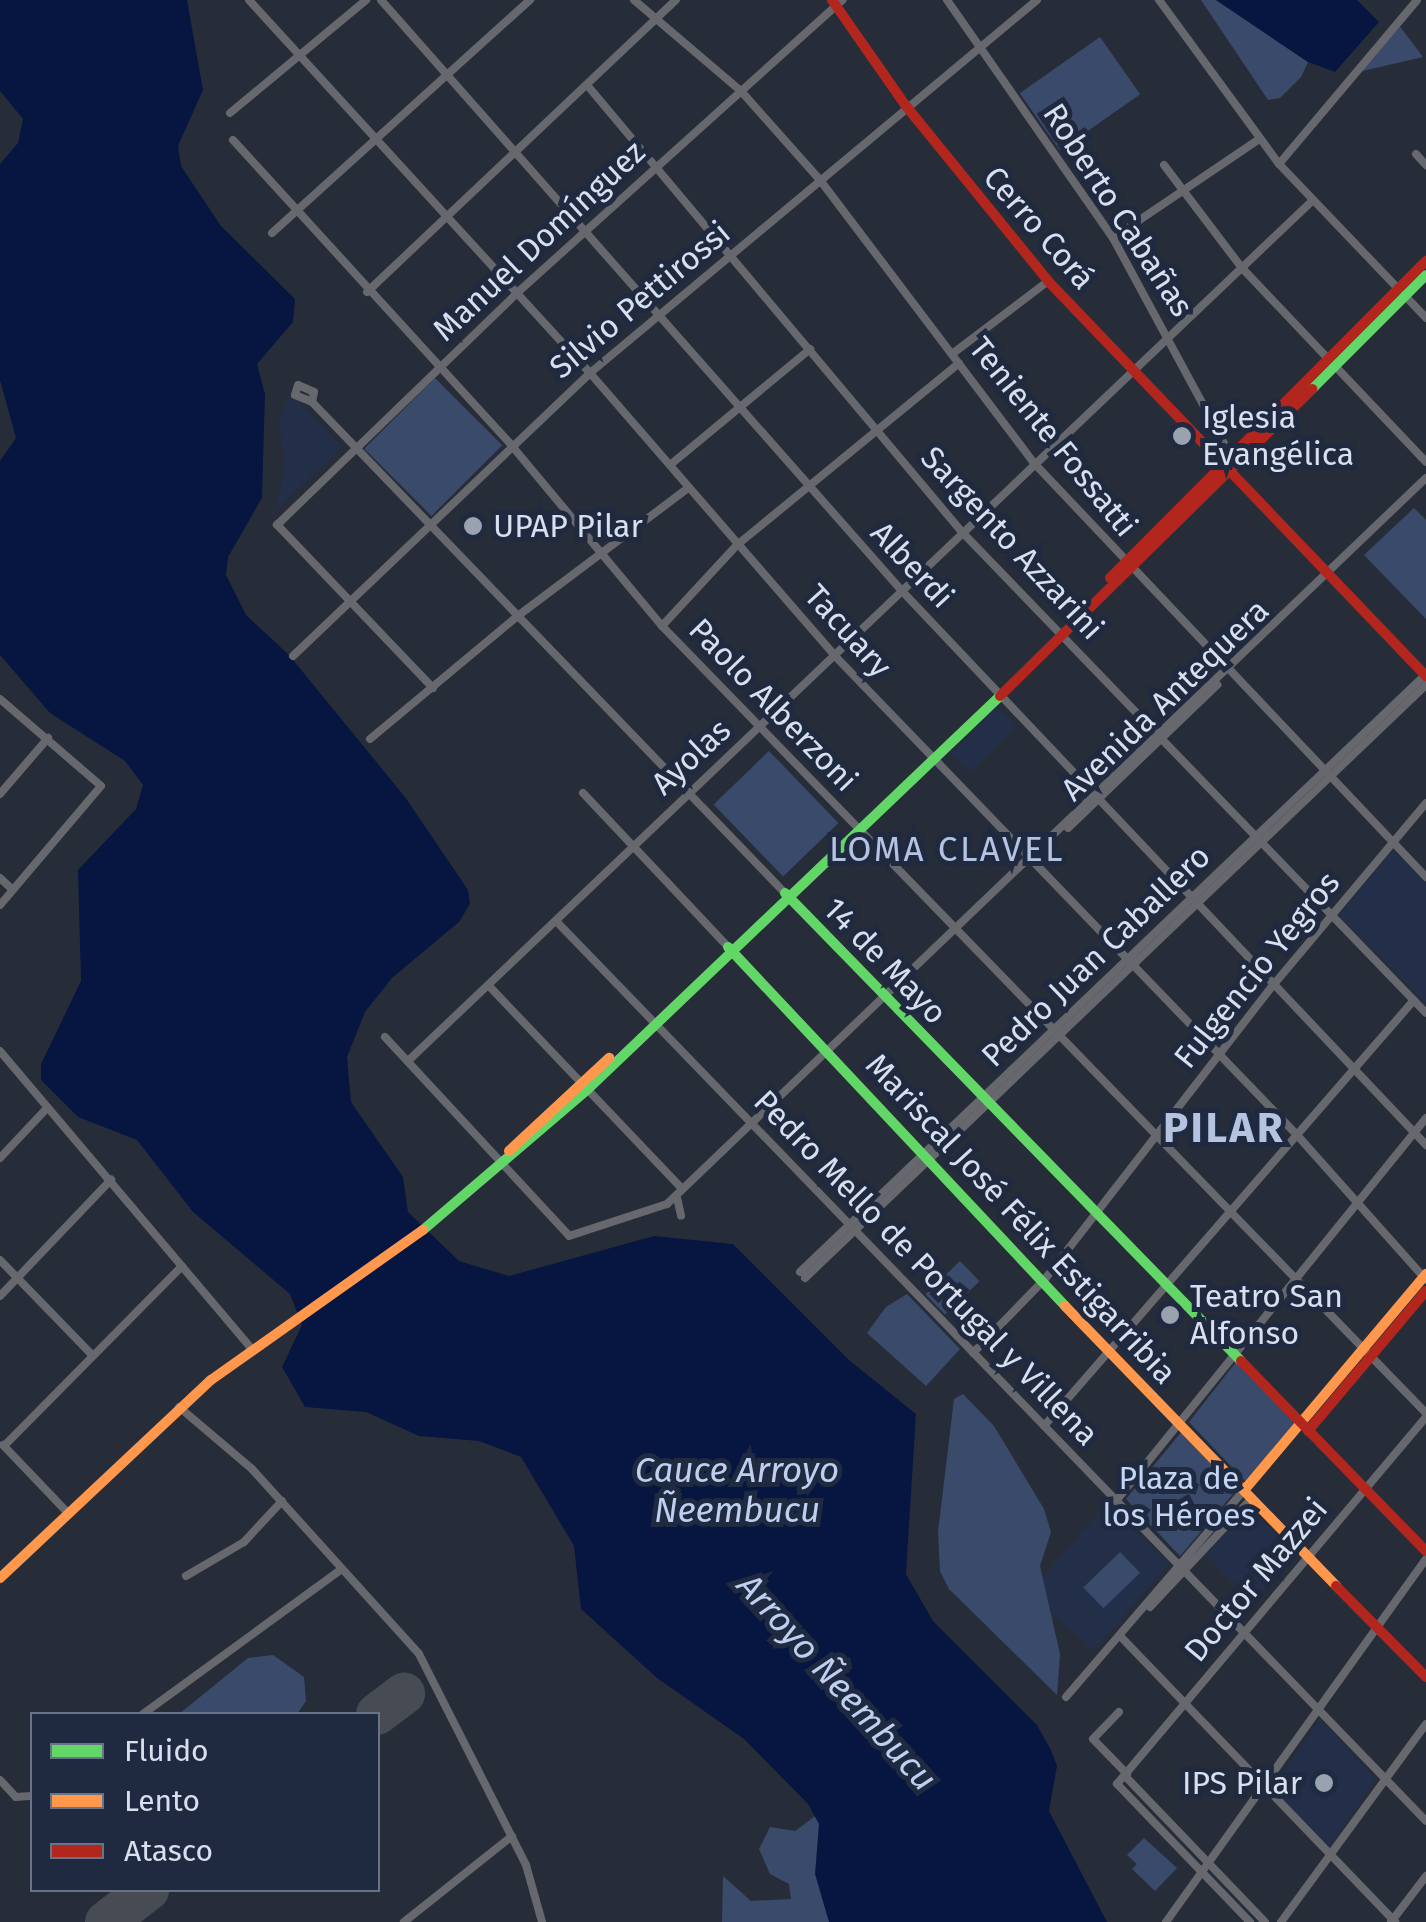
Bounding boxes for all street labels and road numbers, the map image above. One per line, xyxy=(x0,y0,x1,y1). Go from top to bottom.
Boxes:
street label: Roberto Cabañas xyxy=(1035,96,1201,324)
street label: Manuel Domínguez xyxy=(425,133,653,349)
street label: Cerro Corá xyxy=(975,159,1103,297)
street label: Silvio Pettirossi xyxy=(542,214,738,386)
street label: Teniente Fossatti xyxy=(961,330,1145,544)
street label: Sargento Azzarini xyxy=(913,439,1111,647)
street label: Alberdi xyxy=(863,514,961,616)
street label: Tacuary xyxy=(796,577,900,685)
street label: Avenida Antequera xyxy=(1053,591,1277,809)
street label: Paolo Alberzoni xyxy=(681,610,865,800)
street label: Ayolas xyxy=(644,711,738,803)
street label: Pedro Juan Caballero xyxy=(974,837,1218,1075)
street label: Fulgencio Yegros xyxy=(1166,864,1348,1076)
street label: 14 de Mayo xyxy=(815,890,955,1032)
street label: Mariscal José Félix Estigarribia xyxy=(858,1046,1184,1392)
street label: Pedro Mello de Portugal y Villena xyxy=(746,1082,1106,1454)
street label: Doctor Mazzei xyxy=(1176,1490,1336,1670)

